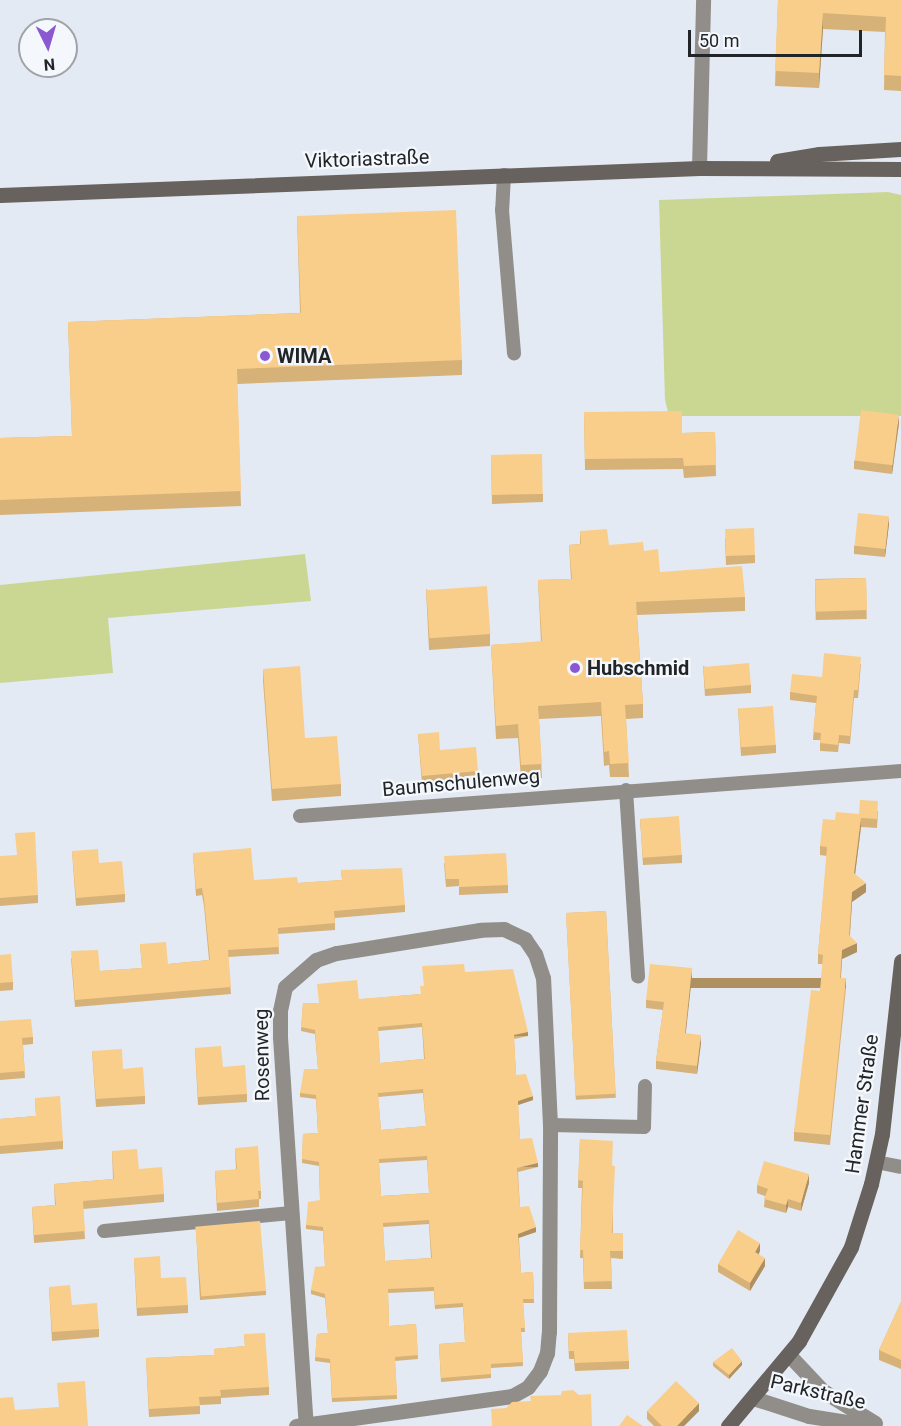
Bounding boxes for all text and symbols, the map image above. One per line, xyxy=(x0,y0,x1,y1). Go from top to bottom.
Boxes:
north arrow xyxy=(18,18,78,78)
scale bar xyxy=(691,18,865,56)
text: 50 m xyxy=(699,30,739,51)
text: N xyxy=(43,54,56,74)
street label: Viktoriastraße xyxy=(304,145,430,173)
place label: WIMA xyxy=(277,344,331,368)
marker: WIMA xyxy=(258,349,272,363)
place label: Hubschmid xyxy=(587,656,689,680)
marker: Hubschmid xyxy=(568,661,582,675)
street label: Baumschulenweg xyxy=(381,764,541,802)
street label: Rosenweg xyxy=(249,1009,275,1101)
street label: Hammer Straße xyxy=(840,1033,884,1175)
street label: Parkstraße xyxy=(768,1369,868,1415)

